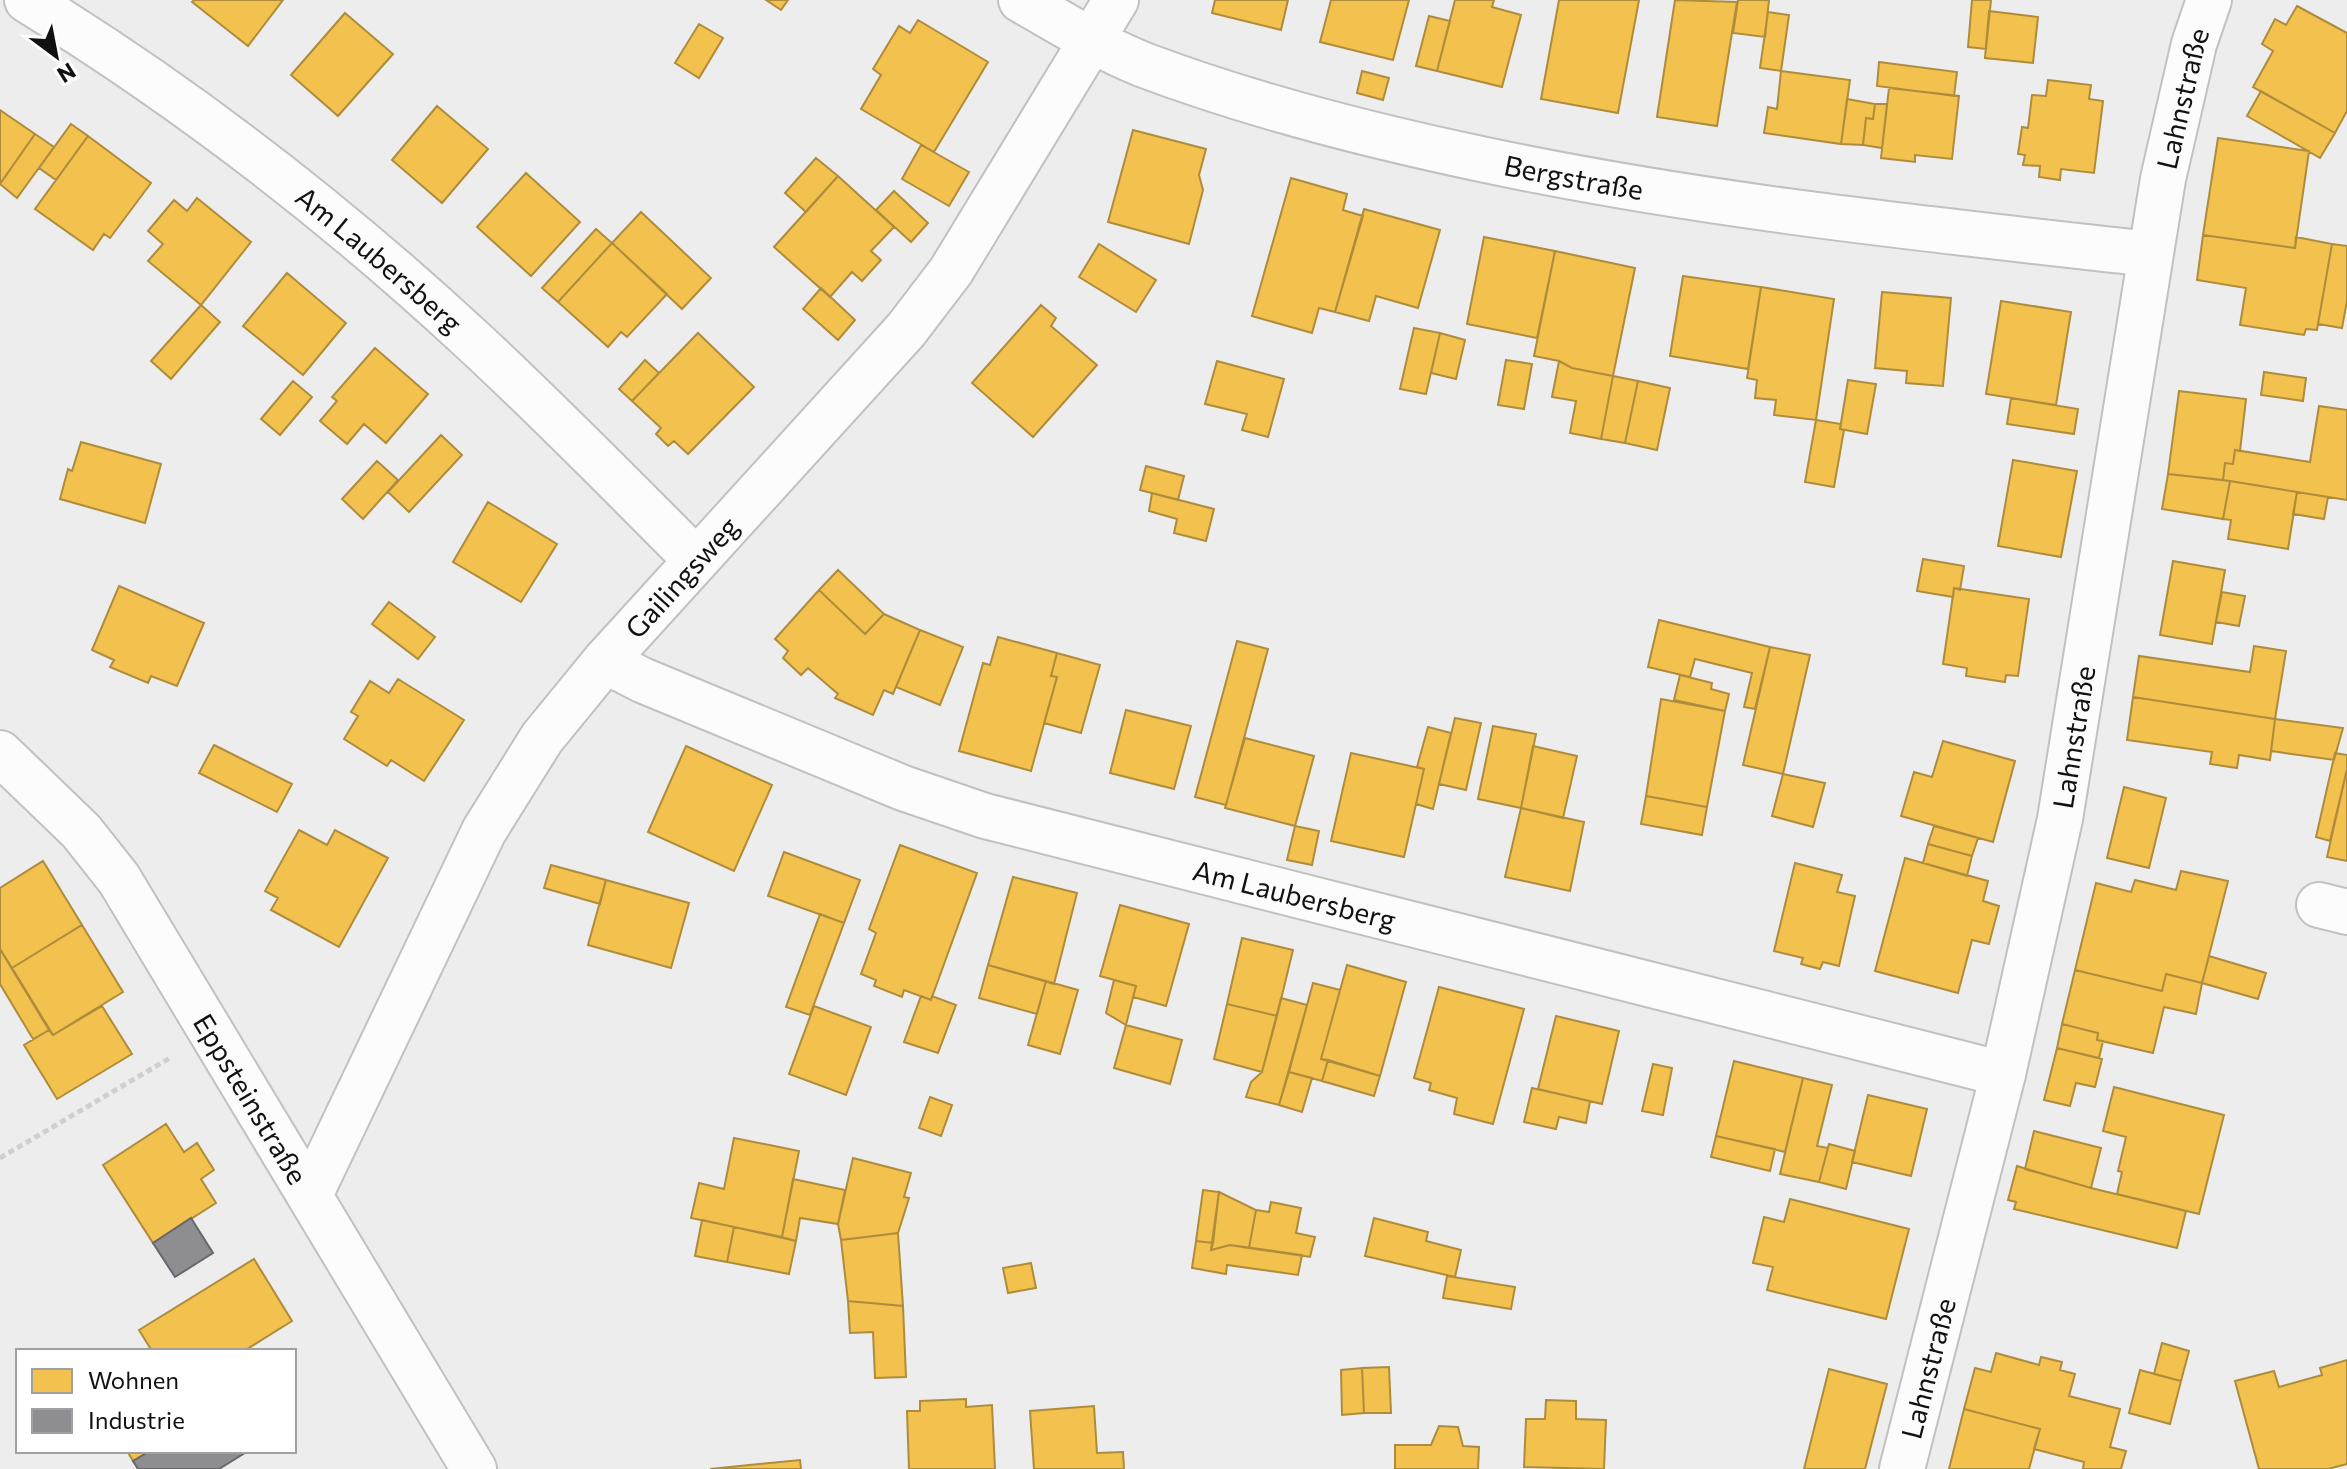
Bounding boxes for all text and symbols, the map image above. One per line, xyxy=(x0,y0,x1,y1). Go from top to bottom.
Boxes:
north arrow xyxy=(16,16,96,96)
street label: Lahnstraße xyxy=(2149,23,2215,172)
text: N xyxy=(53,58,81,89)
street label: Bergstraße xyxy=(1501,147,1646,206)
street label: Am Laubersberg xyxy=(289,179,470,340)
street label: Gailingsweg xyxy=(618,509,745,645)
street label: Lahnstraße xyxy=(2045,663,2101,811)
street label: Am Laubersberg xyxy=(1190,852,1399,936)
street label: Eppsteinstraße xyxy=(187,1007,315,1190)
street label: Lahnstraße xyxy=(1893,1294,1962,1442)
legend xyxy=(16,1349,296,1453)
text: Wohnen xyxy=(88,1365,179,1394)
text: Industrie xyxy=(88,1405,185,1434)

